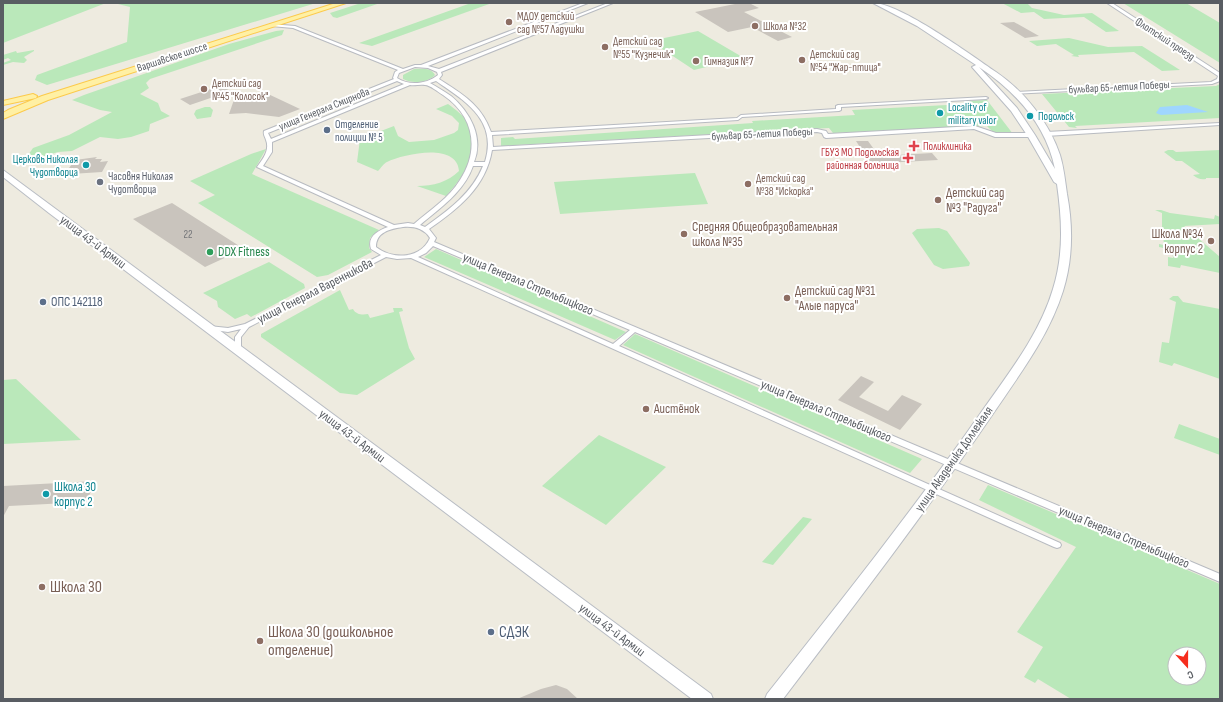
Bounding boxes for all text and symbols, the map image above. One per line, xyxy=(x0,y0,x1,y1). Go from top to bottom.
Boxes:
place label: МДОУ детский сад №57 Ладушки xyxy=(517,10,585,36)
street label: Флотский проезд xyxy=(1133,15,1197,63)
marker: МДОУ детский сад №57 Ладушки xyxy=(504,17,514,27)
place label: Школа №32 xyxy=(763,20,807,33)
marker: Школа №32 xyxy=(750,21,760,31)
place label: Детский сад №55 "Кузнечик" xyxy=(613,35,673,61)
street label: Варшавское шоссе xyxy=(135,39,209,75)
marker: Детский сад №55 "Кузнечик" xyxy=(600,42,610,52)
place label: Детский сад №54 "Жар-птица" xyxy=(810,48,881,74)
place label: Гимназия №7 xyxy=(704,55,754,68)
marker: Детский сад №54 "Жар-птица" xyxy=(797,55,807,65)
marker: Гимназия №7 xyxy=(691,56,701,66)
place label: Детский сад №45 "Колосок" xyxy=(212,77,268,103)
street label: бульвар 65-летия Победы xyxy=(1068,78,1170,96)
marker: Детский сад №45 "Колосок" xyxy=(199,84,209,94)
street label: улица Генерала Смирнова xyxy=(277,85,371,133)
place label: Locality of military valor xyxy=(948,101,996,127)
marker: Locality of military valor xyxy=(935,108,945,118)
place label: Подольск xyxy=(1038,110,1075,123)
marker: Подольск xyxy=(1025,111,1035,121)
place label: Отделение полиции № 5 xyxy=(335,118,383,144)
marker: Отделение полиции № 5 xyxy=(322,125,332,135)
street label: бульвар 65-летия Победы xyxy=(711,125,813,143)
marker: Поликлиника xyxy=(908,140,920,152)
place label: Поликлиника xyxy=(923,140,972,153)
place label: ГБУЗ МО Подольская районная больница xyxy=(821,146,899,172)
marker: ГБУЗ МО Подольская районная больница xyxy=(902,152,914,164)
place label: Церковь Николая Чудотворца xyxy=(13,153,78,179)
marker: Церковь Николая Чудотворца xyxy=(81,160,91,170)
place label: Часовня Николая Чудотворца xyxy=(108,170,173,196)
place label: Детский сад №38 "Искорка" xyxy=(756,172,813,198)
marker: Часовня Николая Чудотворца xyxy=(95,177,105,187)
marker: Детский сад №38 "Искорка" xyxy=(743,179,753,189)
place label: Детский сад №3 "Радуга" xyxy=(946,185,1004,216)
marker: Детский сад №3 "Радуга" xyxy=(933,195,943,205)
street label: улица 43-й Армии xyxy=(57,212,129,272)
place label: Средняя Общеобразовательная школа №35 xyxy=(692,219,838,250)
place label: Школа №34 корпус 2 xyxy=(1151,226,1204,257)
house number: 22 xyxy=(183,228,193,241)
marker: Средняя Общеобразовательная школа №35 xyxy=(679,229,689,239)
marker: Школа №34 корпус 2 xyxy=(1206,236,1216,246)
place label: DDX Fitness xyxy=(218,244,270,260)
marker: DDX Fitness xyxy=(205,247,215,257)
street label: улица Генерала Стрельбицкого xyxy=(460,249,596,319)
street label: улица Генерала Варенникова xyxy=(254,255,376,327)
place label: Детский сад №31 "Алые паруса" xyxy=(795,283,876,314)
marker: Детский сад №31 "Алые паруса" xyxy=(782,293,792,303)
place label: ОПС 142118 xyxy=(51,294,103,310)
marker: ОПС 142118 xyxy=(38,297,48,307)
street label: улица Генерала Стрельбицкого xyxy=(758,376,894,446)
place label: Аистёнок xyxy=(653,401,700,417)
street label: улица Академика Доллежаля xyxy=(912,403,996,515)
marker: Аистёнок xyxy=(641,404,651,414)
street label: улица 43-й Армии xyxy=(316,406,388,466)
place label: Школа 30 корпус 2 xyxy=(54,479,96,510)
marker: Школа 30 корпус 2 xyxy=(41,489,51,499)
street label: улица Генерала Стрельбицкого xyxy=(1056,502,1192,572)
place label: Школа 30 xyxy=(50,578,102,597)
marker: Школа 30 xyxy=(37,582,47,592)
street label: улица 43-й Армии xyxy=(576,600,648,660)
place label: Школа 30 (дошкольное отделение) xyxy=(268,623,393,660)
place label: СДЭК xyxy=(499,623,530,642)
marker: СДЭК xyxy=(486,627,496,637)
marker: Школа 30 (дошкольное отделение) xyxy=(255,636,265,646)
north arrow xyxy=(1167,646,1207,686)
text: С xyxy=(1185,668,1195,682)

